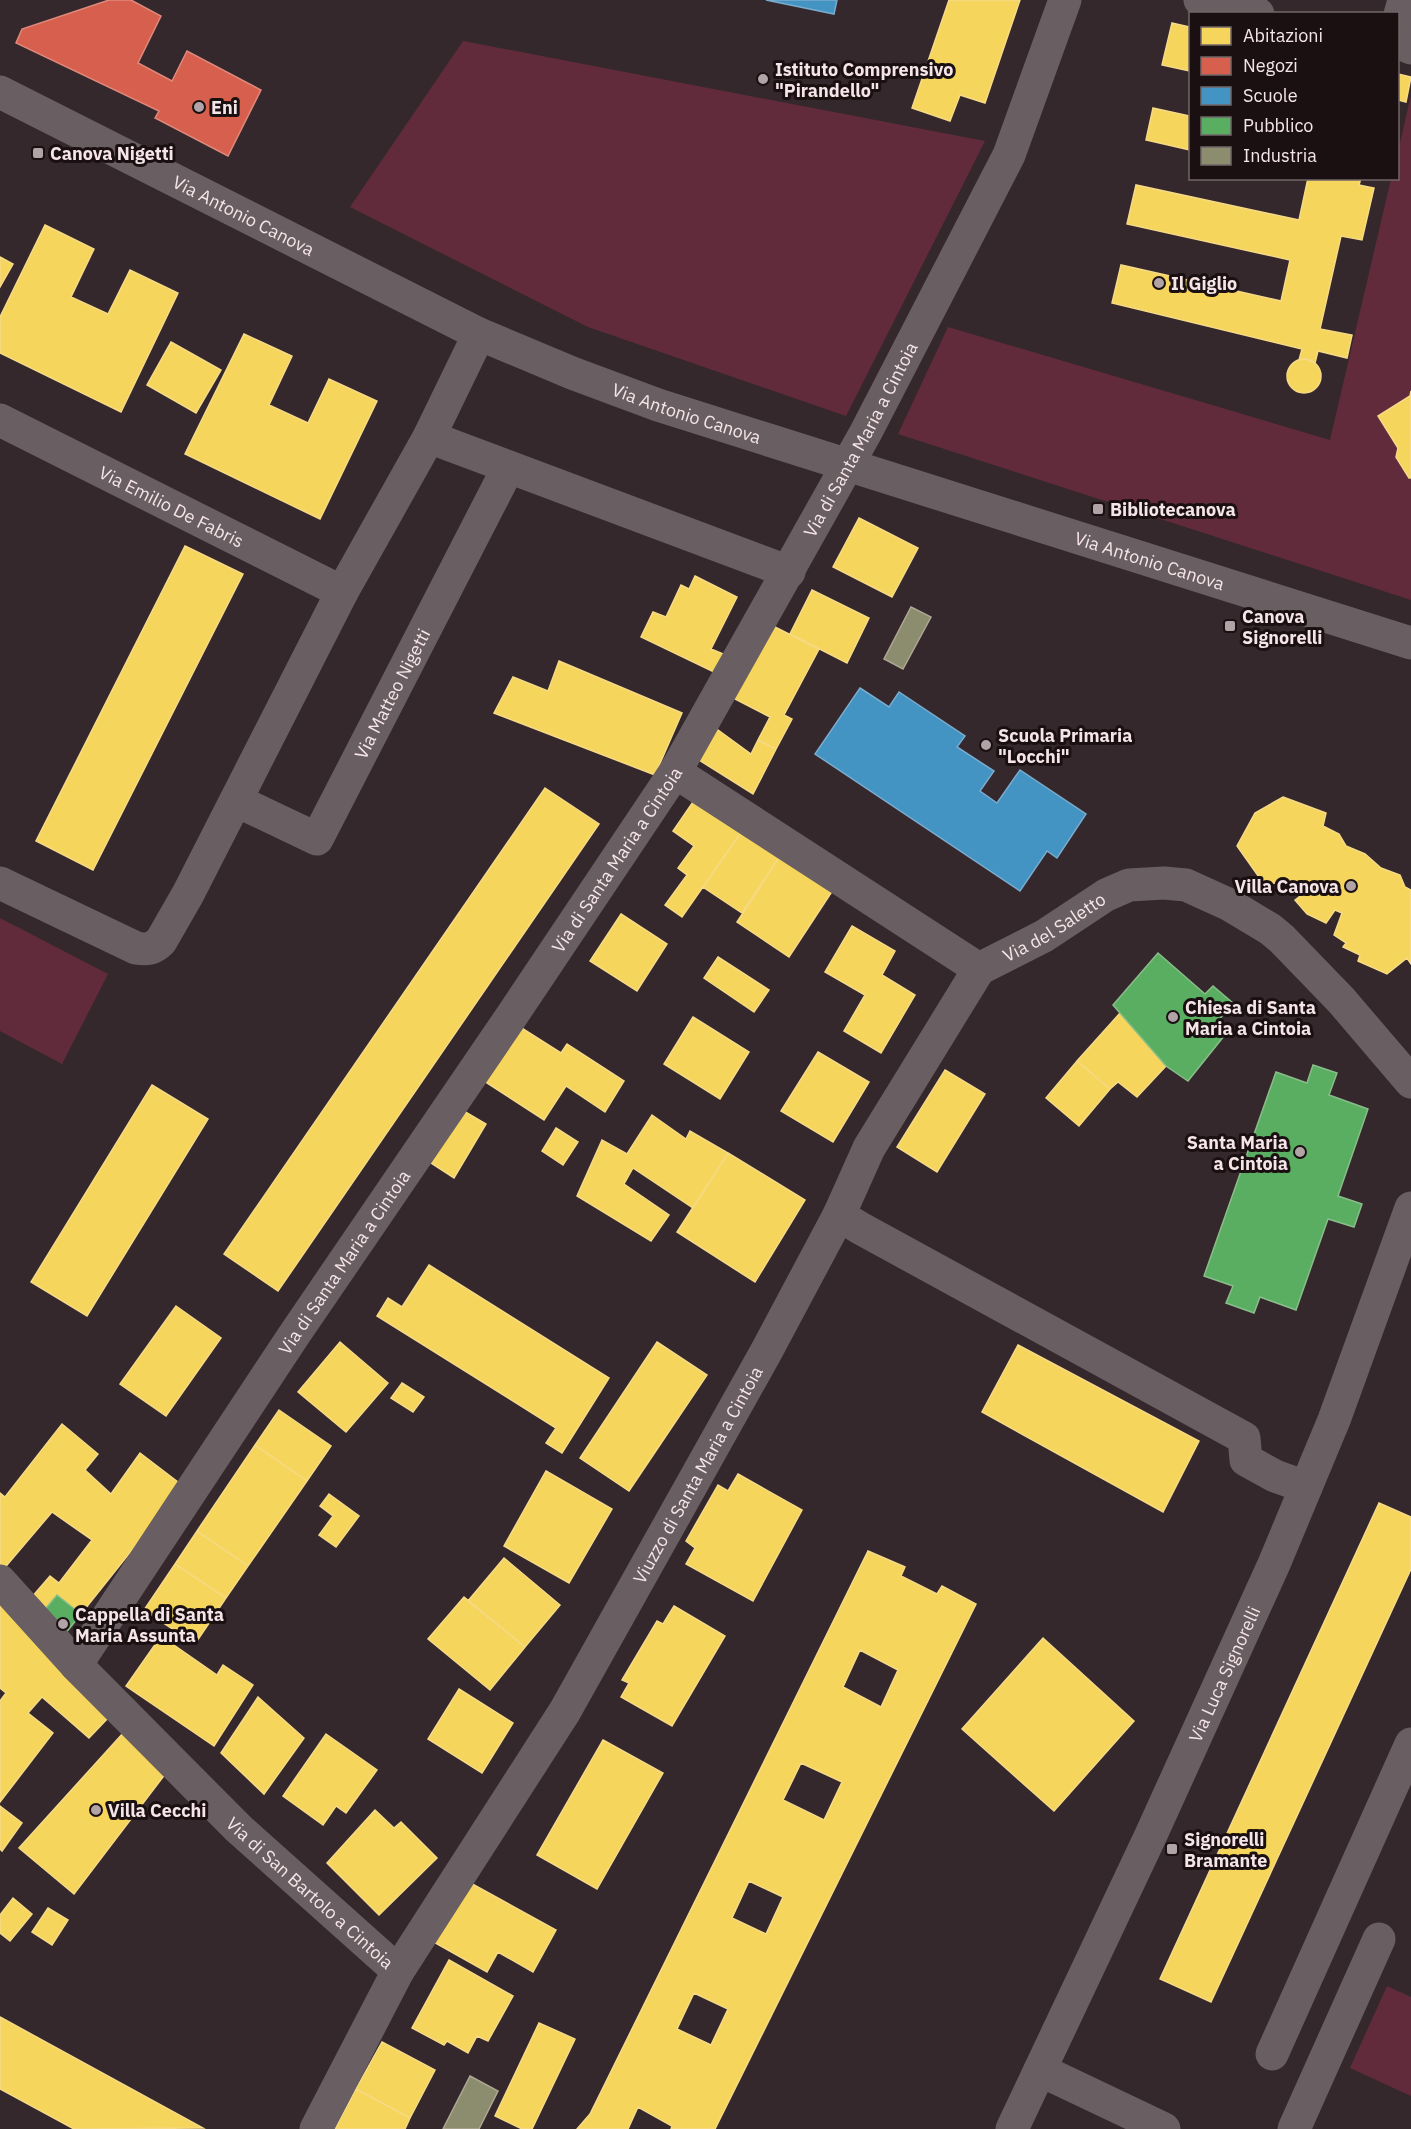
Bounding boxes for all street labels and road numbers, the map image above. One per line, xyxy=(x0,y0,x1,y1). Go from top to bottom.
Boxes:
street label: Via Antonio Canova xyxy=(169,170,319,261)
street label: Via di Santa Maria a Cintoia xyxy=(798,338,922,541)
street label: Via Antonio Canova xyxy=(609,377,764,449)
street label: Via Emilio De Fabris xyxy=(95,460,248,552)
street label: Via Antonio Canova xyxy=(1072,526,1228,595)
street label: Via Matteo Nigetti xyxy=(349,625,435,763)
street label: Via di Santa Maria a Cintoia xyxy=(546,762,687,957)
street label: Via del Saletto xyxy=(999,887,1110,967)
street label: Via di Santa Maria a Cintoia xyxy=(273,1165,415,1359)
street label: Viuzzo di Santa Maria a Cintoia xyxy=(627,1361,768,1587)
street label: Via Luca Signorelli xyxy=(1183,1602,1265,1746)
street label: Via di San Bartolo a Cintoia xyxy=(222,1812,399,1974)

